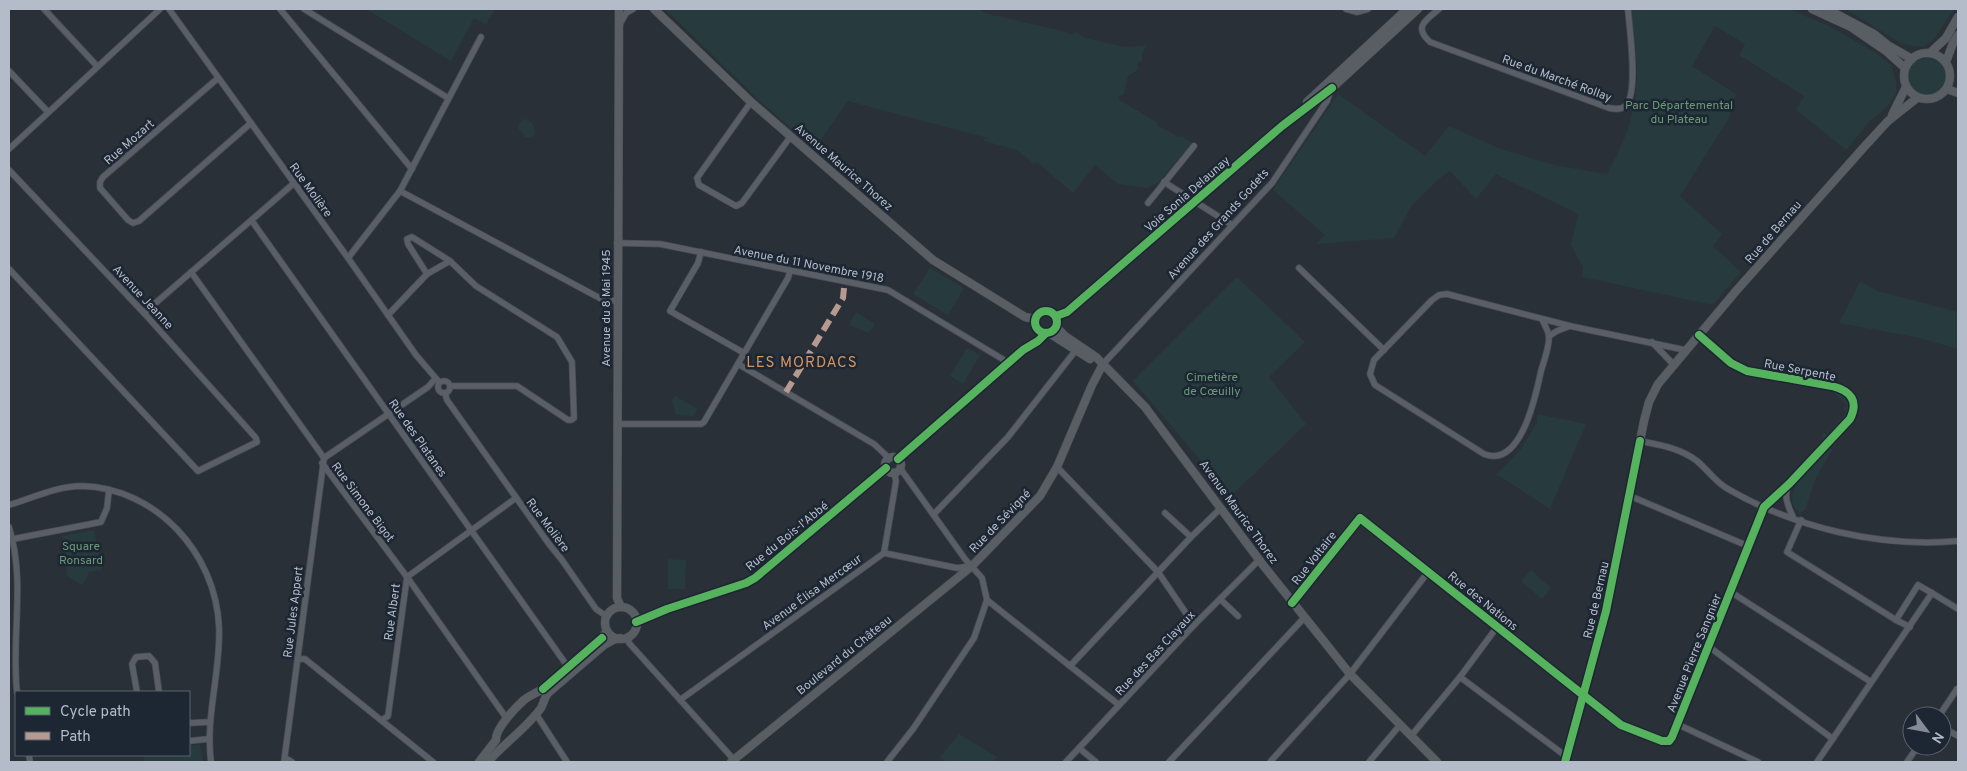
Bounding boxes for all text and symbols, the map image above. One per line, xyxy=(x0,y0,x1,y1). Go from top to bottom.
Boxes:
street label: Rue du Marché Rollay xyxy=(1500,52,1614,106)
park label: Parc Départemental du Plateau xyxy=(1625,98,1733,128)
street label: Rue Mozart xyxy=(101,116,158,169)
street label: Avenue Maurice Thorez xyxy=(791,121,896,215)
street label: Voie Sonia Delaunay xyxy=(1141,153,1234,236)
street label: Rue Molière xyxy=(285,160,335,221)
street label: Avenue des Grands Godets xyxy=(1165,166,1273,284)
street label: Rue de Bernau xyxy=(1742,198,1806,268)
street label: Avenue du 11 Novembre 1918 xyxy=(732,243,885,287)
street label: Avenue du 8 Mai 1945 xyxy=(599,249,615,367)
street label: Avenue Jeanne xyxy=(108,262,176,333)
district label: LES MORDACS xyxy=(746,354,858,373)
street label: Rue Serpente xyxy=(1762,356,1837,386)
park label: Cimetière de Cœuilly xyxy=(1183,370,1241,400)
street label: Rue des Platanes xyxy=(384,396,450,481)
street label: Avenue Maurice Thorez xyxy=(1195,457,1281,568)
street label: Rue Simone Bigot xyxy=(327,459,397,546)
street label: Rue de Sévigné xyxy=(966,486,1035,557)
street label: Rue Molière xyxy=(522,495,573,556)
street label: Rue du Bois-l'Abbé xyxy=(743,498,832,575)
street label: Rue Voltaire xyxy=(1289,528,1341,589)
park label: Square Ronsard xyxy=(59,539,103,569)
street label: Avenue Élisa Mercœur xyxy=(759,551,866,635)
street label: Rue de Bernau xyxy=(1580,560,1614,640)
street label: Rue Jules Appert xyxy=(280,565,308,659)
street label: Rue des Nations xyxy=(1444,569,1521,635)
street label: Rue Albert xyxy=(381,583,405,642)
street label: Avenue Pierre Sangnier xyxy=(1664,591,1726,715)
street label: Rue des Bas Clayaux xyxy=(1112,608,1199,700)
street label: Boulevard du Château xyxy=(794,612,896,699)
legend xyxy=(15,691,190,756)
text: Cycle path xyxy=(60,703,131,722)
north arrow xyxy=(1902,706,1952,756)
text: Path xyxy=(60,728,91,747)
text: N xyxy=(1927,728,1947,746)

